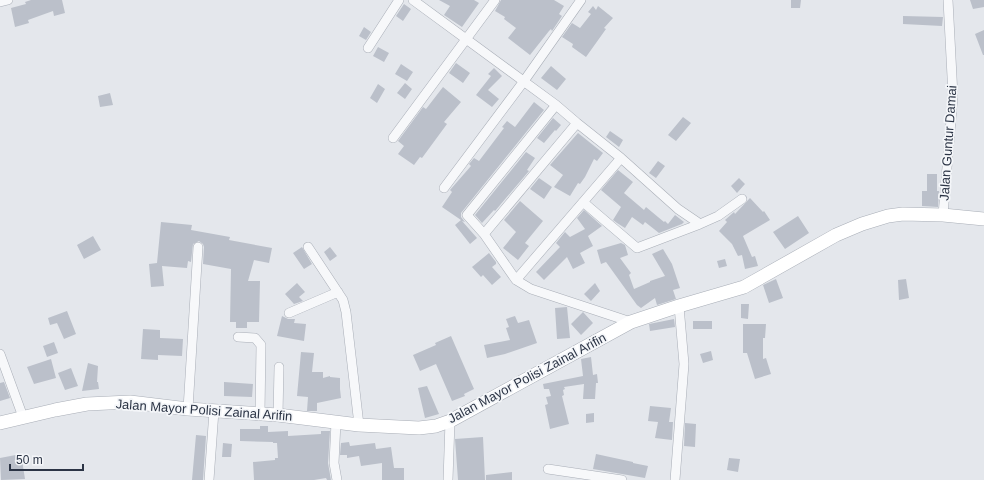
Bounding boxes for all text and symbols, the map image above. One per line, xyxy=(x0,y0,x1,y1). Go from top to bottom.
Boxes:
street label: Jalan Guntur Damai xyxy=(936,85,960,201)
street label: Jalan Mayor Polisi Zainal Arifin xyxy=(445,330,609,426)
street label: Jalan Mayor Polisi Zainal Arifin xyxy=(115,396,293,424)
scale bar xyxy=(10,446,83,472)
text: 50 m xyxy=(16,453,43,467)

